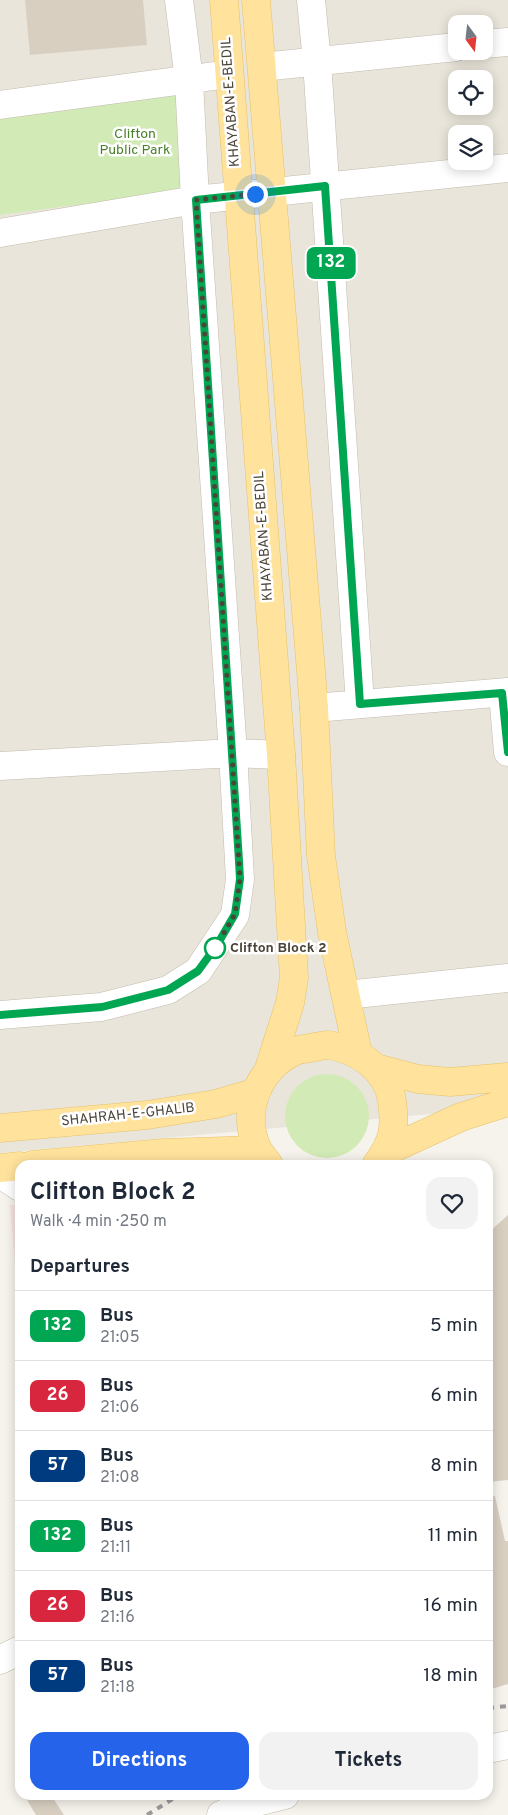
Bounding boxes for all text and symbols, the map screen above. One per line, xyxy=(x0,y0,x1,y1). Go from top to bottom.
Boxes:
north arrow xyxy=(448,15,492,60)
map controls xyxy=(448,15,493,170)
street label: KHAYABAN-E-BEDIL xyxy=(218,36,244,167)
button: locate xyxy=(448,70,493,115)
button: layers xyxy=(448,125,493,170)
park label: Clifton Public Park xyxy=(100,126,170,159)
your location xyxy=(243,182,268,207)
line badge: 132 xyxy=(302,247,360,279)
text: 132 xyxy=(317,251,345,274)
street label: KHAYABAN-E-BEDIL xyxy=(251,470,277,601)
marker: Clifton Block 2 xyxy=(204,937,226,959)
place label: Clifton Block 2 xyxy=(230,940,327,957)
street label: SHAHRAH-E-GHALIB xyxy=(61,1100,195,1130)
button: heart xyxy=(426,1177,478,1229)
text: Clifton Block 2 xyxy=(30,1178,196,1208)
text: Walk · 4 min · 250 m xyxy=(30,1212,167,1232)
text: Departures xyxy=(30,1255,130,1279)
text: Bus xyxy=(100,1304,134,1328)
text: 132 xyxy=(43,1314,72,1337)
text: 5 min xyxy=(430,1314,478,1338)
text: 21:05 xyxy=(100,1328,140,1348)
text: Bus xyxy=(100,1374,134,1398)
text: 26 xyxy=(46,1384,69,1407)
text: 6 min xyxy=(431,1384,478,1408)
text: 21:06 xyxy=(100,1398,139,1418)
text: Bus xyxy=(100,1444,134,1468)
text: 57 xyxy=(47,1454,68,1477)
text: 8 min xyxy=(430,1454,478,1478)
text: 21:08 xyxy=(100,1468,139,1488)
text: Bus xyxy=(100,1514,134,1538)
text: 132 xyxy=(43,1524,72,1547)
text: 11 min xyxy=(428,1524,478,1548)
text: 21:11 xyxy=(100,1538,131,1558)
text: Bus xyxy=(100,1584,134,1608)
text: 26 xyxy=(46,1594,69,1617)
text: 16 min xyxy=(423,1594,478,1618)
text: 21:16 xyxy=(100,1608,135,1628)
text: Bus xyxy=(100,1654,134,1678)
text: 57 xyxy=(47,1664,68,1687)
text: 18 min xyxy=(423,1664,478,1688)
text: 21:18 xyxy=(100,1678,135,1698)
button: Directions xyxy=(30,1732,249,1790)
button: Tickets xyxy=(259,1732,478,1790)

